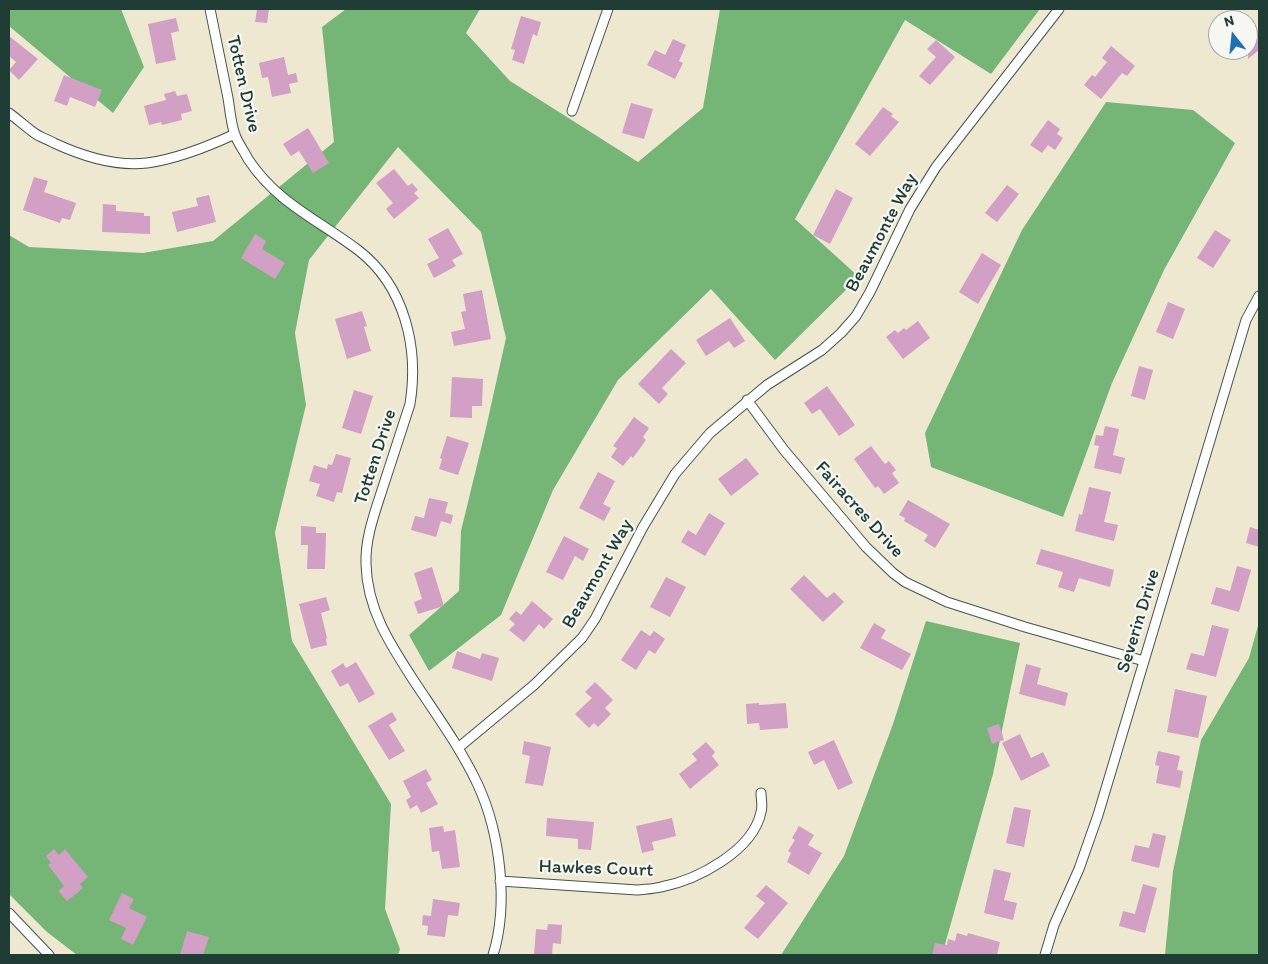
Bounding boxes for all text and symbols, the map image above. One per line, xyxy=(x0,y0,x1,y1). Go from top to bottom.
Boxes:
north arrow xyxy=(1208,10,1258,60)
text: N xyxy=(1222,12,1236,31)
street label: Totten Drive xyxy=(221,33,265,135)
street label: Beaumonte Way xyxy=(841,170,923,296)
street label: Totten Drive xyxy=(350,406,402,508)
street label: Fairacres Drive xyxy=(810,457,908,563)
street label: Beaumont Way xyxy=(557,515,639,633)
street label: Severin Drive xyxy=(1112,566,1166,676)
street label: Hawkes Court xyxy=(538,856,654,882)

